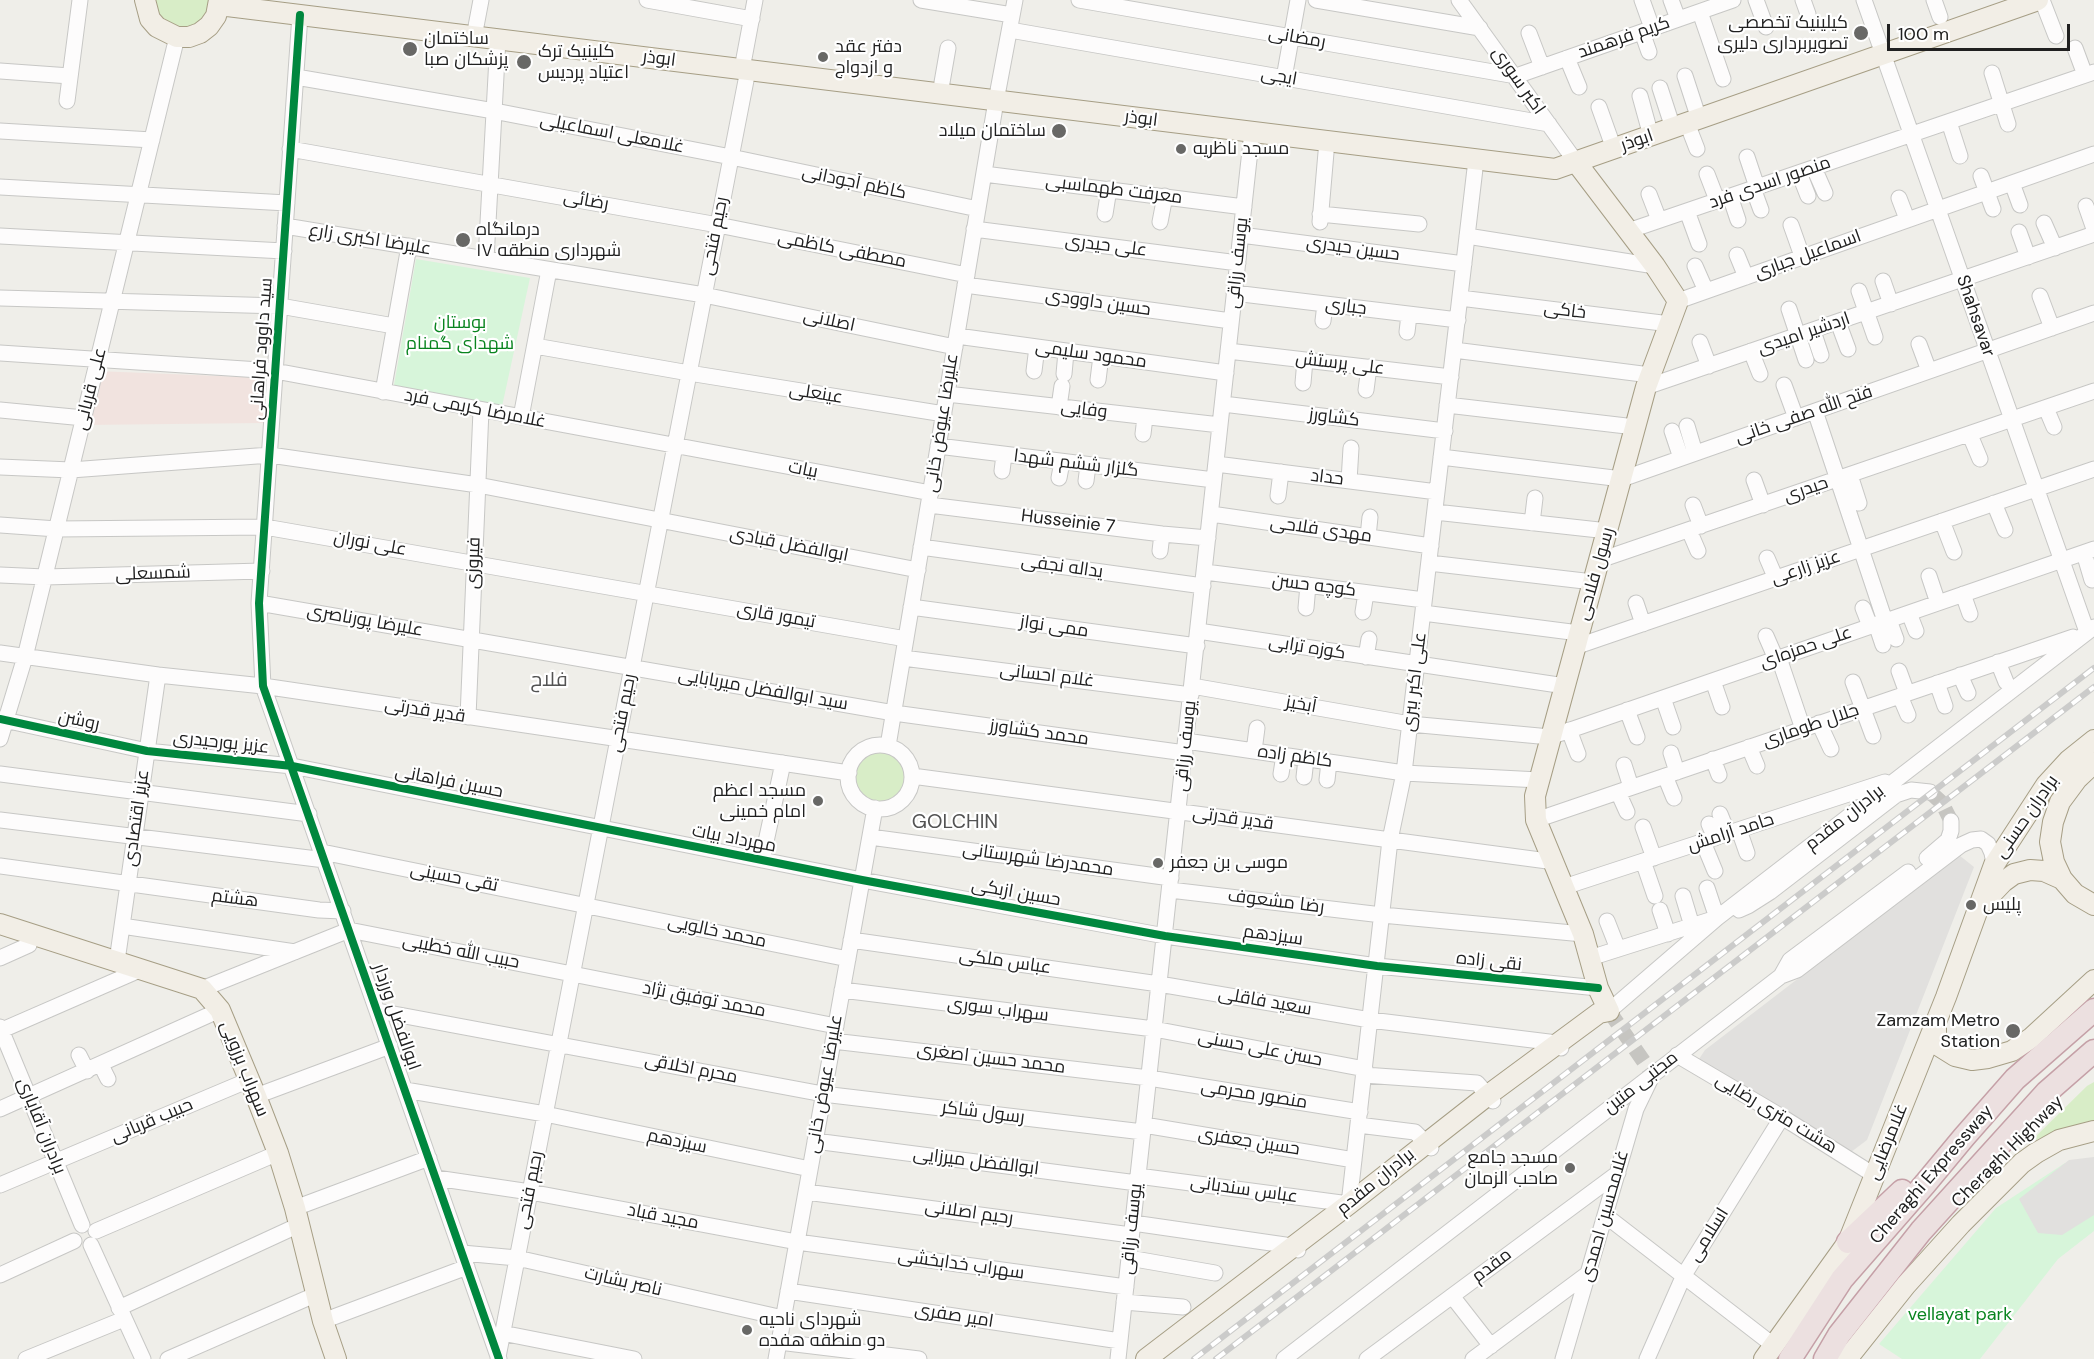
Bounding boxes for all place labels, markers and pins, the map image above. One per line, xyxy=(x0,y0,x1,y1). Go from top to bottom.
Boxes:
place label: کیلینیک تخصصی تصویربرداری دلیری xyxy=(1717,12,1848,54)
marker: کیلینیک تخصصی تصویربرداری دلیری xyxy=(1852,24,1870,42)
place label: ساختمان پزشکان صبا xyxy=(424,28,508,70)
place label: دفتر عقد و ازدواج xyxy=(835,36,902,78)
marker: ساختمان پزشکان صبا xyxy=(401,40,419,58)
place label: کلینیک ترک اعتیاد پردیس xyxy=(538,41,629,84)
marker: دفتر عقد و ازدواج xyxy=(816,50,830,64)
marker: کلینیک ترک اعتیاد پردیس xyxy=(515,53,533,71)
place label: ساختمان میلاد xyxy=(939,120,1046,142)
marker: ساختمان میلاد xyxy=(1050,122,1068,140)
place label: مسجد ناظریه xyxy=(1193,138,1289,160)
marker: مسجد ناظریه xyxy=(1174,142,1188,156)
place label: درمانگاه شهرداری منطقه ۱۷ xyxy=(476,219,621,262)
marker: درمانگاه شهرداری منطقه ۱۷ xyxy=(454,231,472,249)
place label: مسجد اعظم امام خمینی xyxy=(713,780,806,822)
marker: مسجد اعظم امام خمینی xyxy=(811,794,825,808)
place label: موسی بن جعفر xyxy=(1170,852,1288,874)
marker: موسی بن جعفر xyxy=(1151,856,1165,870)
place label: پلیس xyxy=(1983,894,2021,916)
marker: پلیس xyxy=(1964,898,1978,912)
place label: Zamzam Metro Station xyxy=(1876,1010,2000,1052)
marker: Zamzam Metro Station xyxy=(2004,1022,2022,1040)
place label: مسجد جامع صاحب الزمان xyxy=(1464,1147,1558,1190)
marker: مسجد جامع صاحب الزمان xyxy=(1563,1161,1577,1175)
place label: شهردای ناحیه دو منطقه هفده xyxy=(759,1309,885,1352)
marker: شهردای ناحیه دو منطقه هفده xyxy=(740,1323,754,1337)

